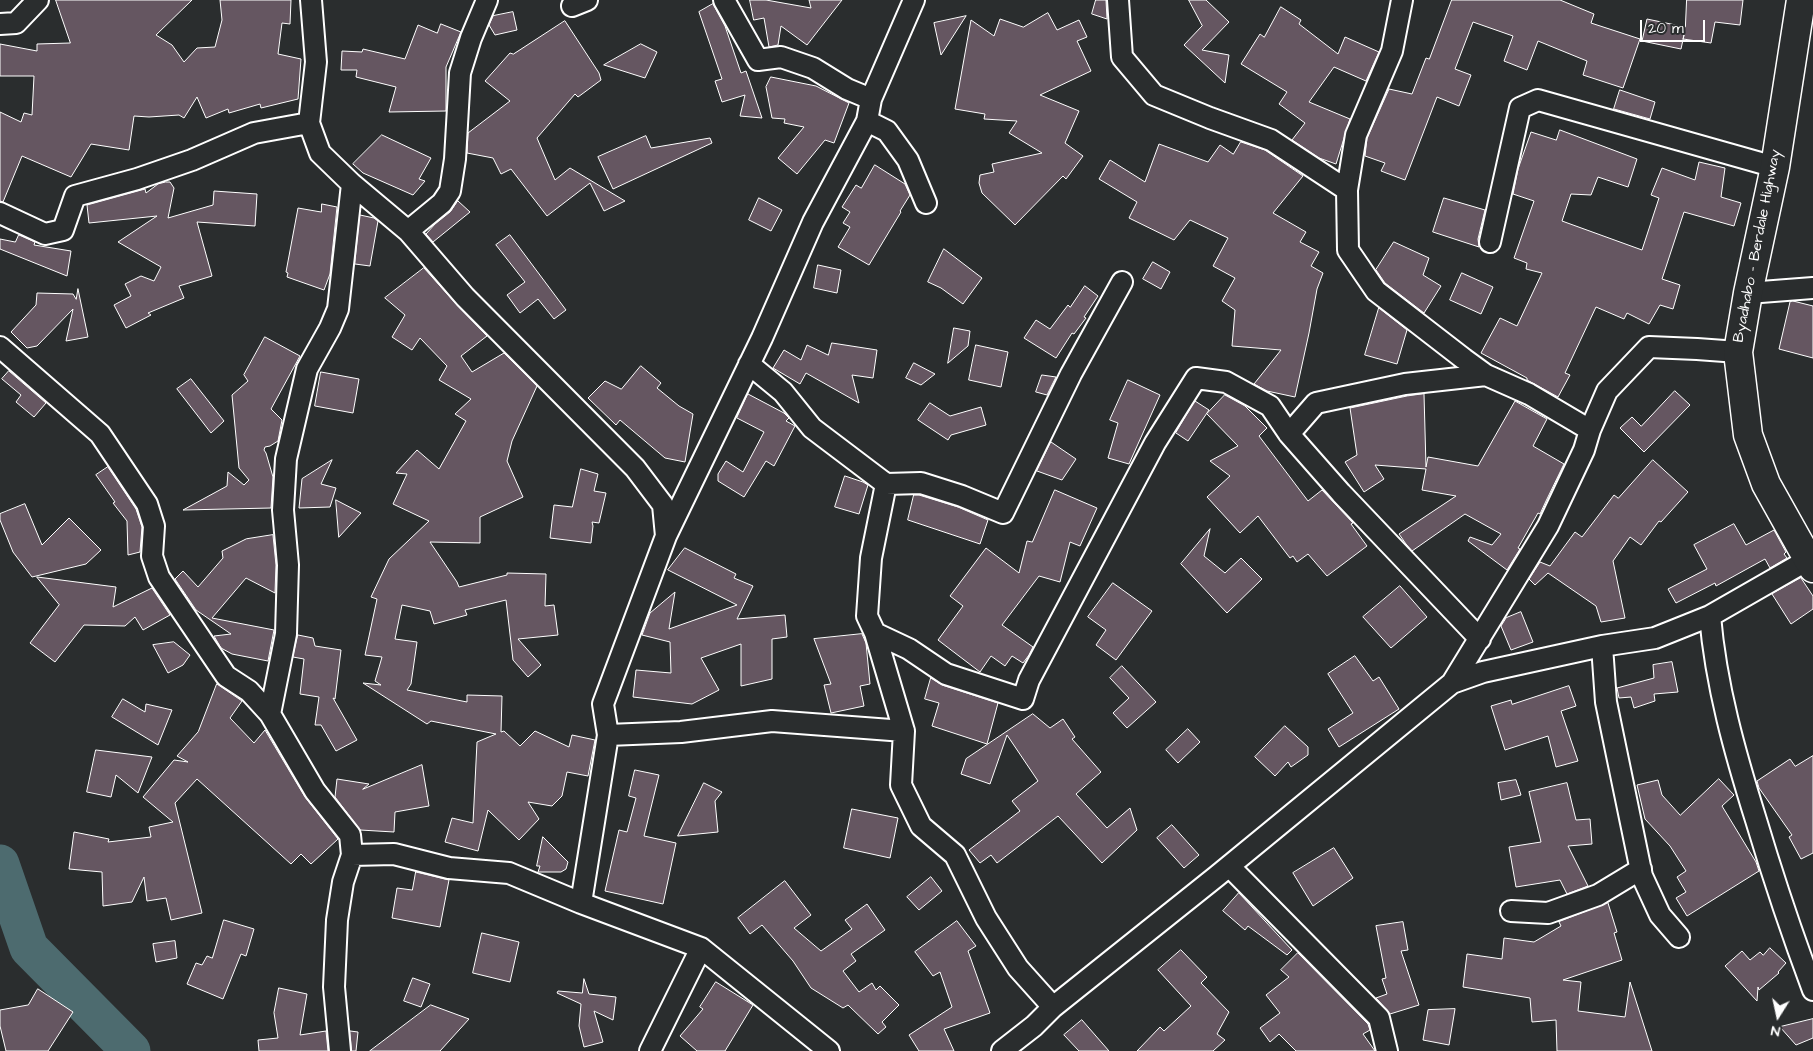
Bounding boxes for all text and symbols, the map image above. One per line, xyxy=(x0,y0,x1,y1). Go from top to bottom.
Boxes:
scale bar xyxy=(1643,10,1708,42)
text: 20 m xyxy=(1648,18,1684,39)
street label: Byadhabo - Berdale Highway xyxy=(1730,148,1786,344)
north arrow xyxy=(1753,991,1803,1041)
text: N xyxy=(1769,1020,1781,1041)

